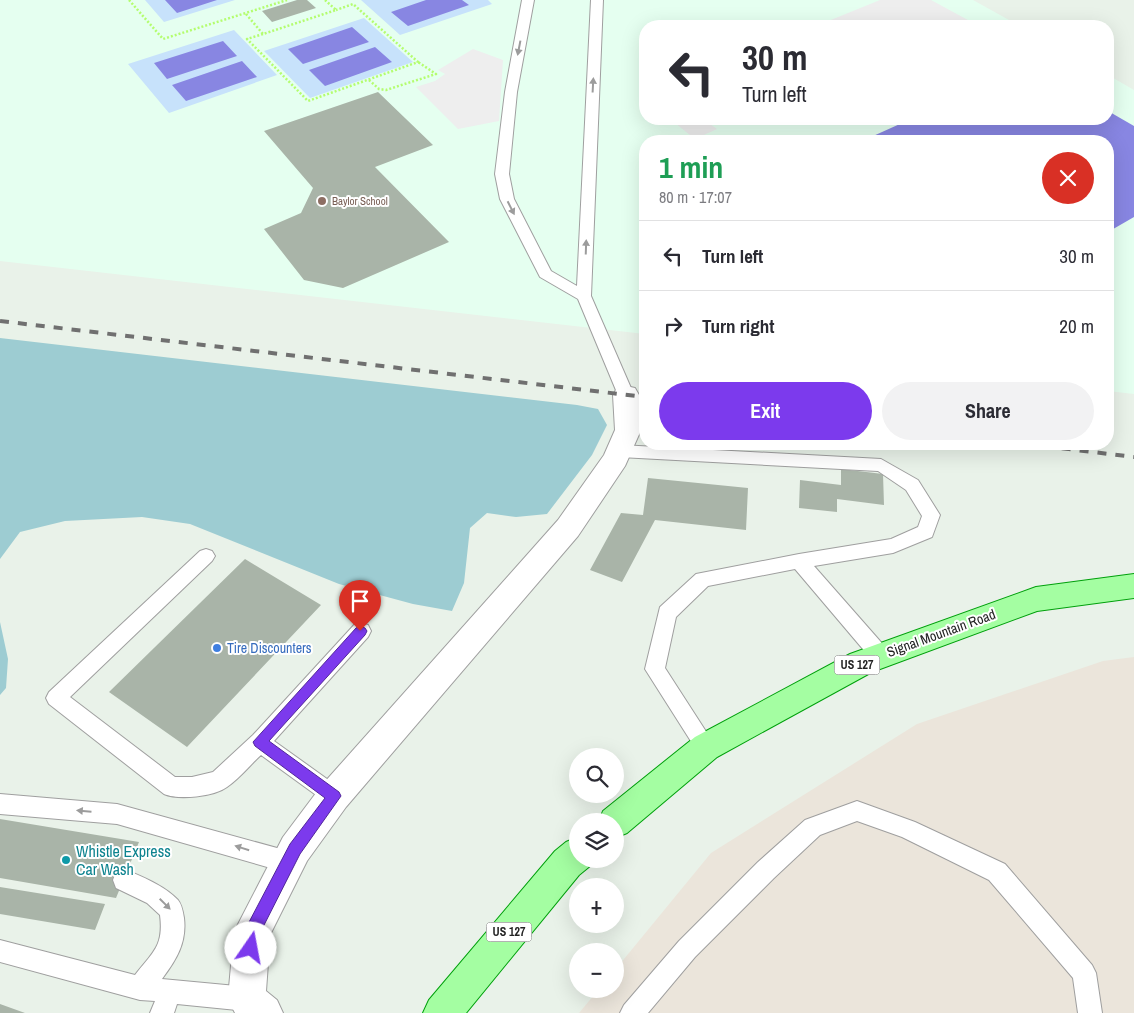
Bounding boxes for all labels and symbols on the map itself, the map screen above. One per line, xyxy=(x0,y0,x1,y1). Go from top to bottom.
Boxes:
one-way arrow xyxy=(515,40,523,56)
one-way arrow xyxy=(589,76,597,92)
place label: Baylor School xyxy=(332,194,388,208)
marker: Baylor School xyxy=(316,195,328,207)
one-way arrow xyxy=(507,200,515,215)
one-way arrow xyxy=(582,239,590,255)
pin xyxy=(339,580,381,631)
street label: Signal Mountain Road xyxy=(884,605,998,661)
place label: Tire Discounters xyxy=(227,639,312,657)
marker: Tire Discounters xyxy=(211,642,223,654)
road number: US 127 xyxy=(834,656,880,674)
one-way arrow xyxy=(75,807,91,815)
place label: Whistle Express Car Wash xyxy=(76,840,171,880)
one-way arrow xyxy=(234,843,249,851)
marker: Whistle Express Car Wash xyxy=(60,854,72,866)
one-way arrow xyxy=(159,898,171,910)
position arrow xyxy=(224,921,276,973)
road number: US 127 xyxy=(486,922,532,942)

